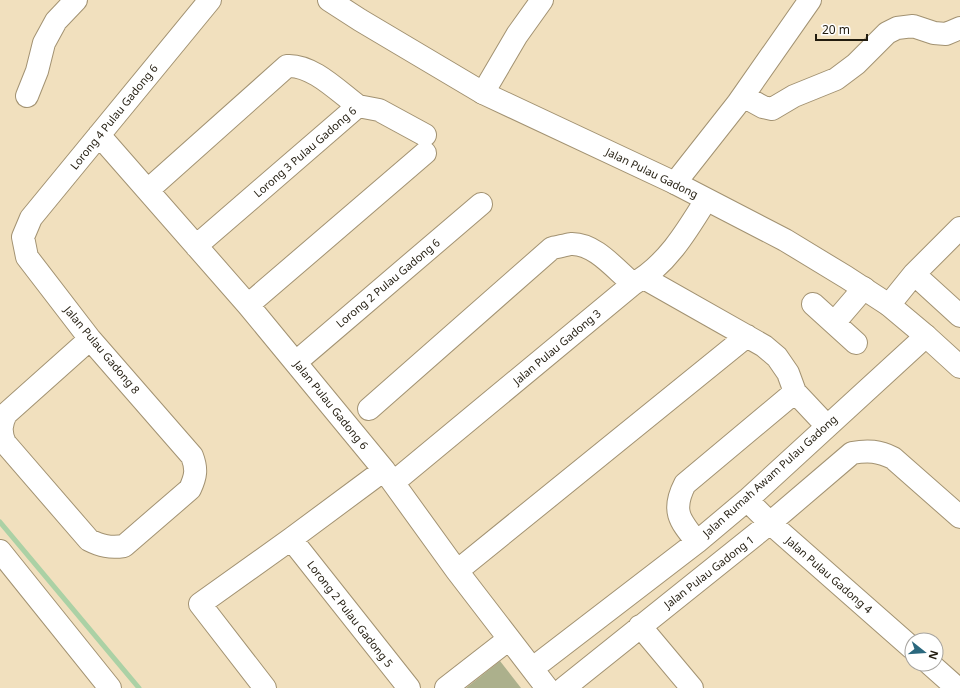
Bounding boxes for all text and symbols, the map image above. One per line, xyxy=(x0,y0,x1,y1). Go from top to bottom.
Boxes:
scale bar xyxy=(816,16,867,42)
text: 20 m xyxy=(822,21,850,38)
street label: Lorong 4 Pulau Gadong 6 xyxy=(66,61,161,172)
street label: Lorong 3 Pulau Gadong 6 xyxy=(250,103,359,200)
street label: Jalan Pulau Gadong xyxy=(603,143,701,201)
street label: Lorong 2 Pulau Gadong 6 xyxy=(333,235,443,331)
street label: Jalan Pulau Gadong 8 xyxy=(61,302,144,397)
street label: Jalan Pulau Gadong 3 xyxy=(509,305,604,388)
street label: Jalan Pulau Gadong 6 xyxy=(290,356,372,452)
street label: Jalan Rumah Awam Pulau Gadong xyxy=(699,411,840,541)
street label: Jalan Pulau Gadong 1 xyxy=(660,532,757,612)
street label: Jalan Pulau Gadong 4 xyxy=(782,532,876,617)
street label: Lorong 2 Pulau Gadong 5 xyxy=(304,557,397,670)
north arrow xyxy=(904,632,944,672)
text: N xyxy=(926,649,943,662)

